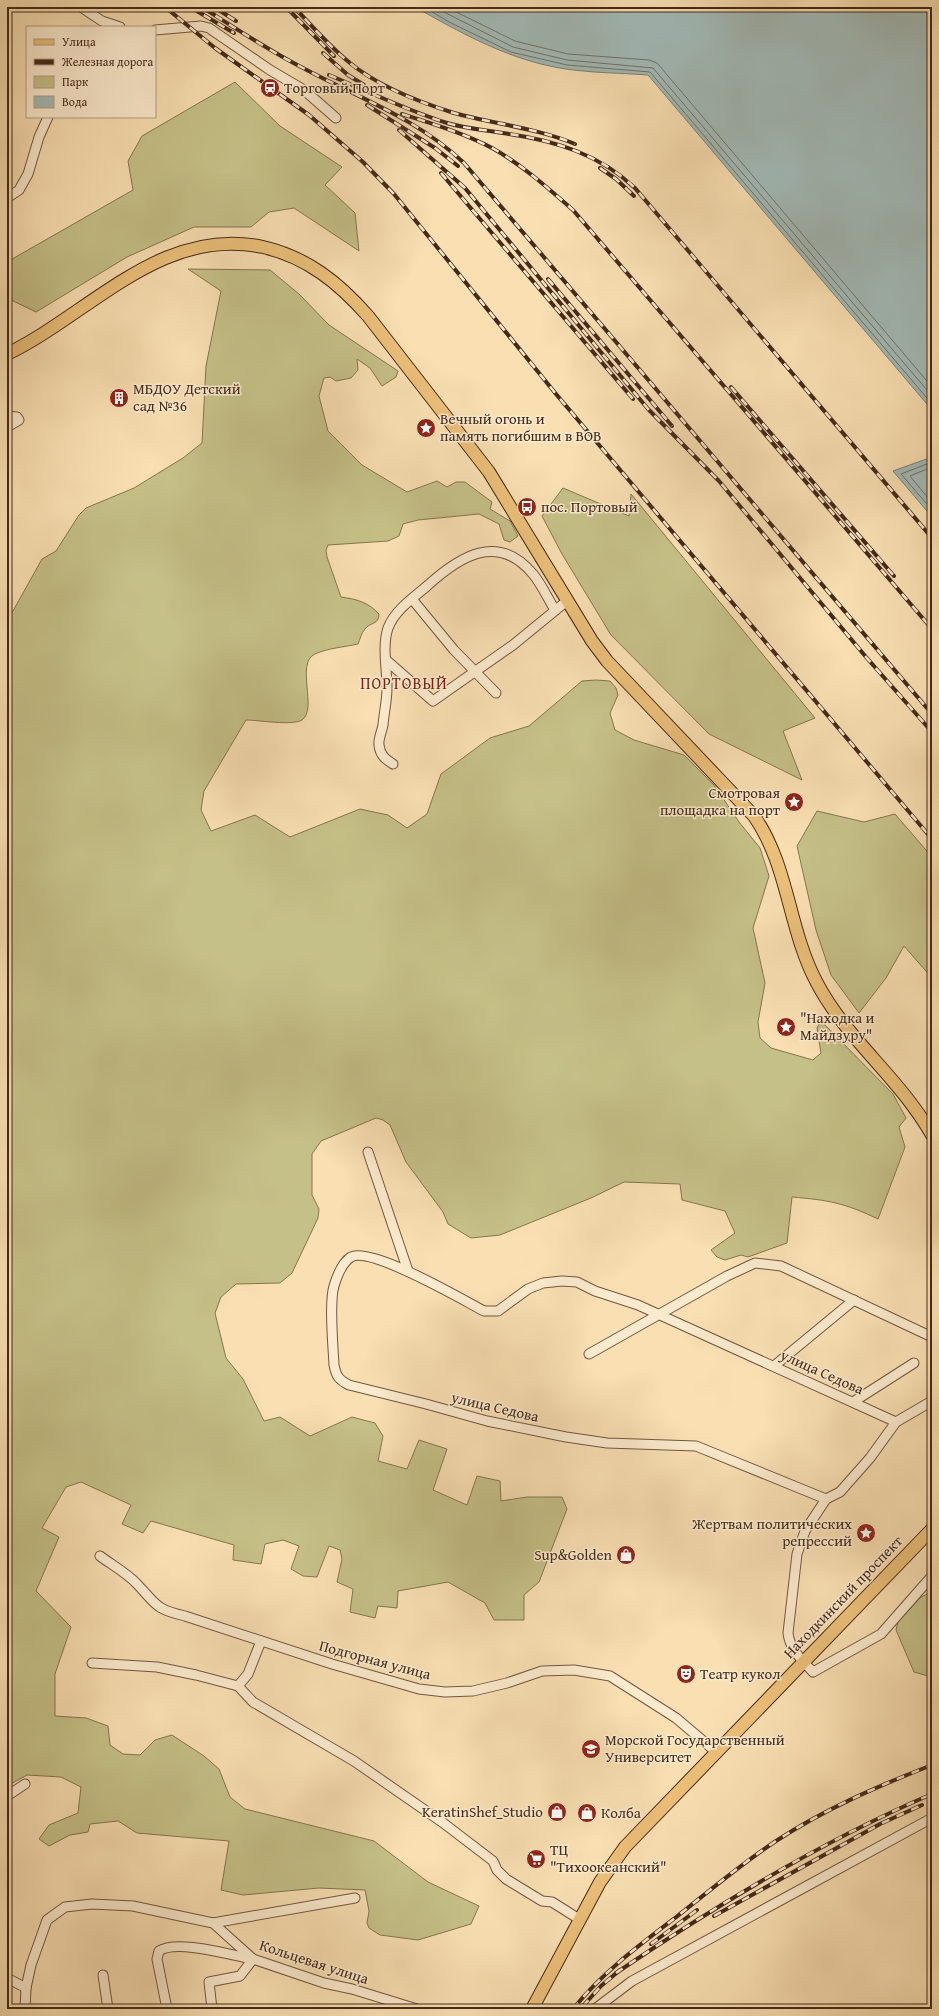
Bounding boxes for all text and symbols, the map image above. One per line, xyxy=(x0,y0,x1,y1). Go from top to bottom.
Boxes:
legend xyxy=(26,26,156,118)
text: Улица xyxy=(62,33,96,50)
text: Железная дорога xyxy=(61,53,153,70)
text: Парк xyxy=(62,73,89,90)
station icon: Торговый Порт xyxy=(259,77,281,99)
place label: Торговый Порт xyxy=(284,77,386,98)
text: Вода xyxy=(62,93,87,110)
place label: МБДОУ Детский сад №36 xyxy=(133,378,241,416)
building icon: МБДОУ Детский сад №36 xyxy=(108,387,130,409)
place label: Вечный огонь и память погибшим в ВОВ xyxy=(440,408,602,446)
place icon: Вечный огонь и память погибшим в ВОВ xyxy=(415,417,437,439)
bus stop icon: пос. Портовый xyxy=(516,496,538,518)
place label: пос. Портовый xyxy=(541,496,638,517)
district label: ПОРТОВЫЙ xyxy=(360,671,448,695)
place label: Смотровая площадка на порт xyxy=(660,782,781,820)
place icon: Смотровая площадка на порт xyxy=(783,791,805,813)
place label: "Находка и Майдзуру" xyxy=(800,1007,874,1045)
place icon: "Находка и Майдзуру" xyxy=(775,1016,797,1038)
street label: улица Седова xyxy=(776,1343,868,1400)
street label: улица Седова xyxy=(448,1386,542,1427)
place label: Жертвам политических репрессий xyxy=(691,1513,852,1551)
place icon: Жертвам политических репрессий xyxy=(855,1522,877,1544)
street label: Находкинский проспект xyxy=(778,1530,907,1663)
place label: Sup&Golden xyxy=(534,1544,613,1565)
shop icon: Sup&Golden xyxy=(615,1544,637,1566)
street label: Подгорная улица xyxy=(317,1635,434,1685)
theatre icon: Театр кукол xyxy=(675,1663,697,1685)
place label: Театр кукол xyxy=(700,1663,780,1684)
place label: Морской Государственный Университет xyxy=(605,1729,785,1767)
school or university icon: Морской Государственный Университет xyxy=(580,1738,602,1760)
place label: KeratinShef_Studio xyxy=(422,1801,543,1822)
shop icon: KeratinShef_Studio xyxy=(546,1801,568,1823)
shop icon: Колба xyxy=(576,1802,598,1824)
place label: Колба xyxy=(601,1802,642,1823)
place label: ТЦ "Тихоокеанский" xyxy=(550,1839,667,1877)
supermarket icon: ТЦ "Тихоокеанский" xyxy=(525,1848,547,1870)
street label: Кольцевая улица xyxy=(257,1934,372,1989)

